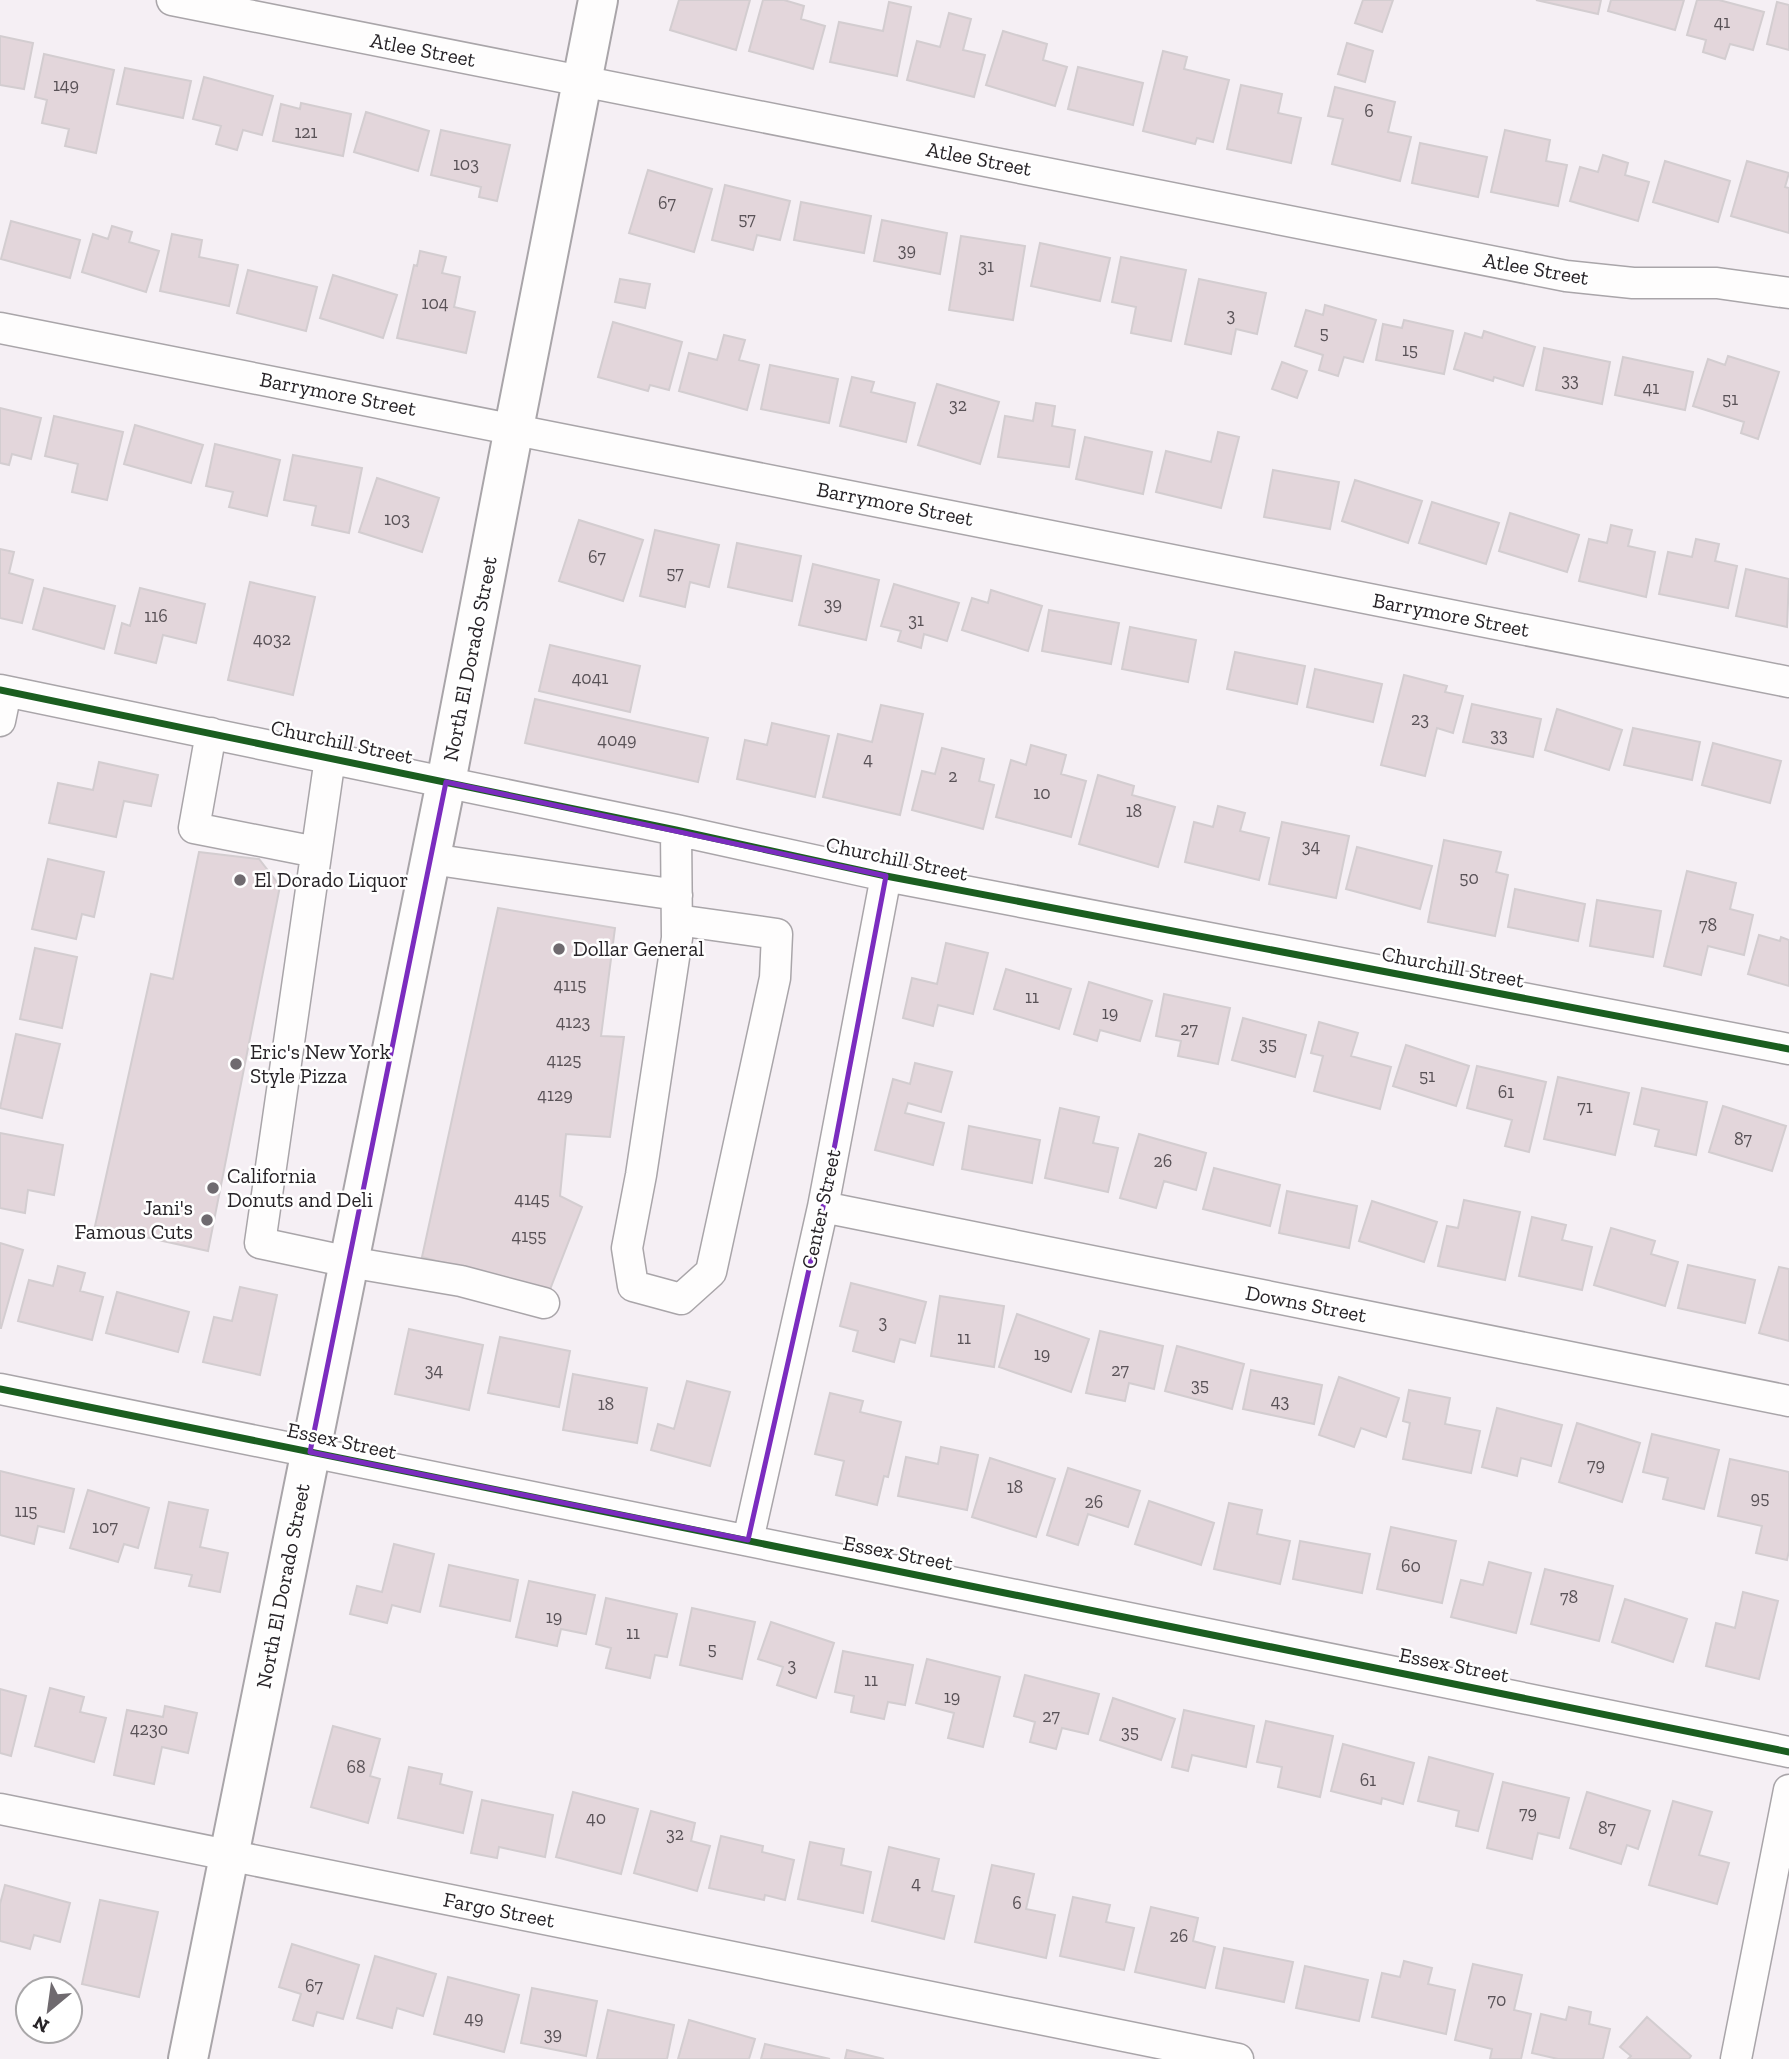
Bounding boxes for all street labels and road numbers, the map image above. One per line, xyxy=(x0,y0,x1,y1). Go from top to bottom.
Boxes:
street label: Atlee Street xyxy=(368,27,478,72)
street label: Atlee Street xyxy=(924,136,1034,181)
street label: Atlee Street xyxy=(1481,247,1591,290)
street label: Barrymore Street xyxy=(258,366,419,421)
street label: Barrymore Street xyxy=(815,476,976,531)
street label: North El Dorado Street xyxy=(437,554,502,764)
street label: Barrymore Street xyxy=(1371,587,1532,642)
street label: Churchill Street xyxy=(269,714,416,769)
street label: Churchill Street xyxy=(824,831,971,886)
street label: Churchill Street xyxy=(1380,940,1527,993)
street label: Center Street xyxy=(796,1147,845,1271)
street label: Downs Street xyxy=(1243,1280,1369,1328)
street label: Essex Street xyxy=(285,1417,399,1464)
street label: North El Dorado Street xyxy=(250,1481,315,1691)
street label: Essex Street xyxy=(841,1530,955,1575)
street label: Essex Street xyxy=(1397,1642,1511,1687)
street label: Fargo Street xyxy=(441,1886,557,1933)

